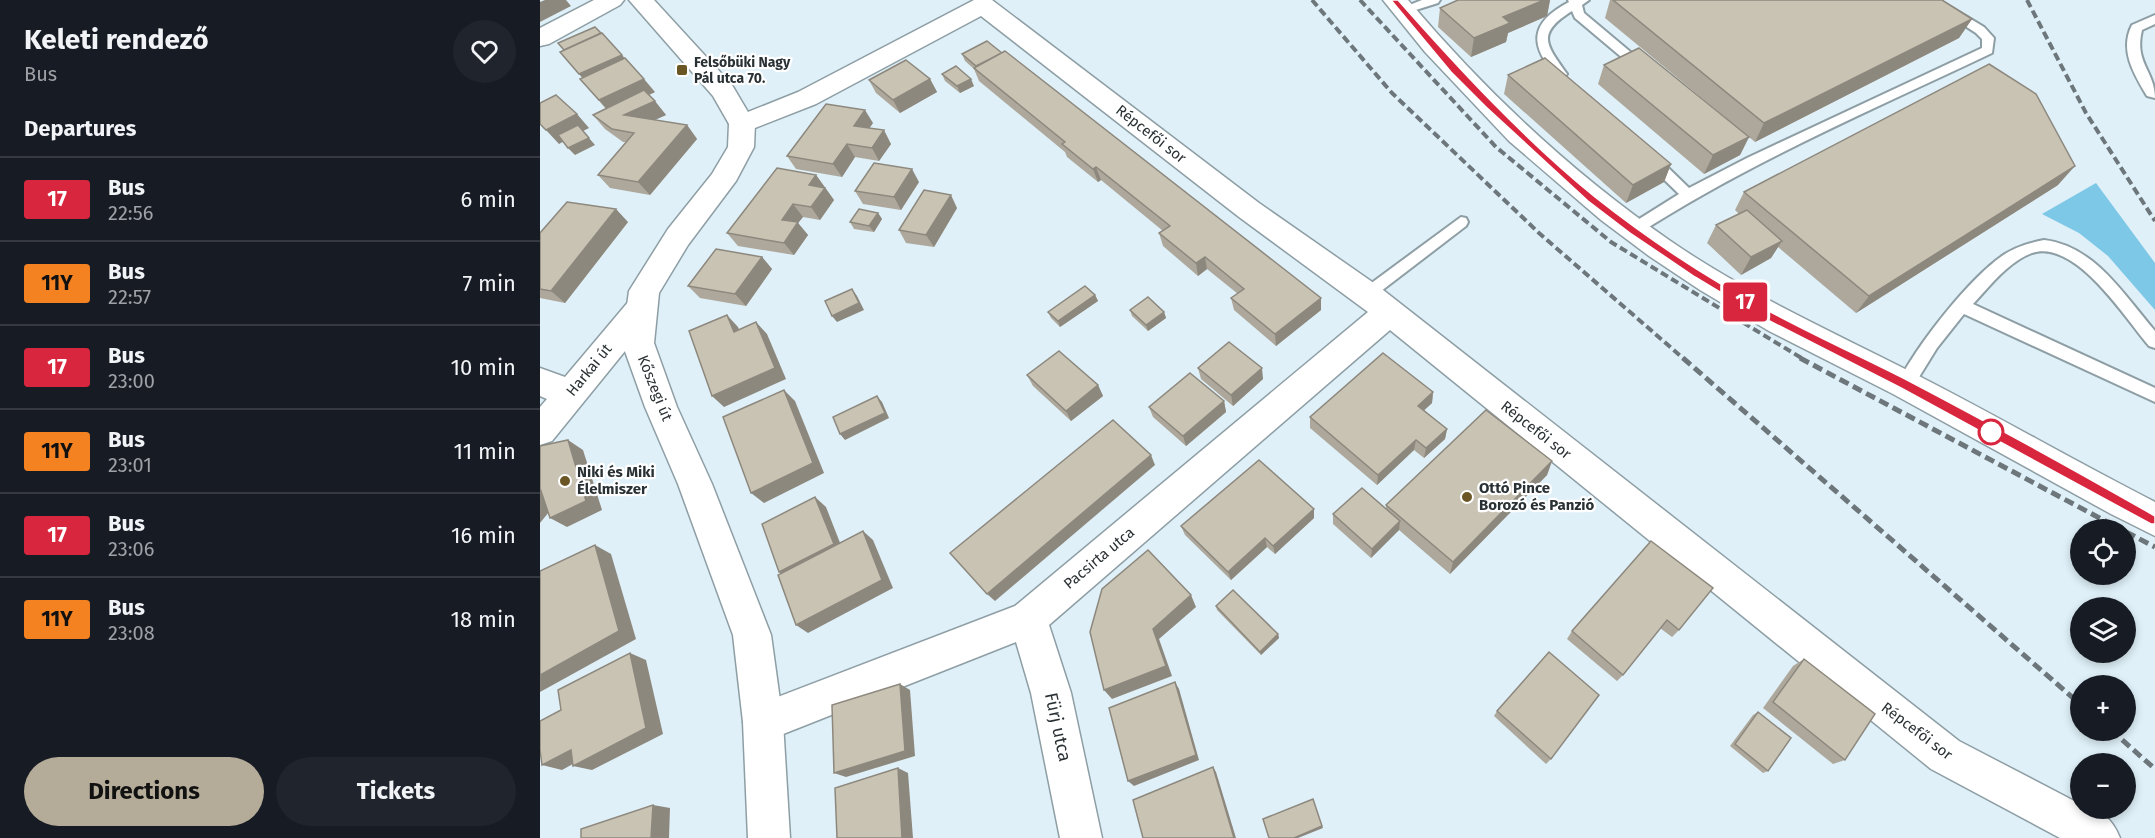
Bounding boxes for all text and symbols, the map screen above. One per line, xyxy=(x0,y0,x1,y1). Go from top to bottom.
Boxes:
button: heart xyxy=(453,20,516,83)
text: Keleti rendező xyxy=(24,23,209,56)
place label: Felsőbüki Nagy Pál utca 70. xyxy=(694,54,791,87)
text: Bus xyxy=(24,62,57,86)
marker: Felsőbüki Nagy Pál utca 70. xyxy=(675,63,689,77)
street label: Répcefői sor xyxy=(1112,101,1190,167)
text: Departures xyxy=(24,115,136,142)
text: Bus xyxy=(108,174,145,201)
text: 17 xyxy=(47,186,67,212)
text: 6 min xyxy=(460,186,516,213)
text: 22:56 xyxy=(108,201,153,225)
text: Bus xyxy=(108,258,145,285)
text: 11Y xyxy=(41,270,73,296)
text: 7 min xyxy=(462,270,516,297)
line badge: 17 xyxy=(1718,282,1772,322)
text: 22:57 xyxy=(108,285,151,309)
text: 17 xyxy=(1735,289,1755,315)
street label: Harkai út xyxy=(562,340,616,400)
text: Bus xyxy=(108,342,145,369)
street label: Kőszegi út xyxy=(634,353,677,424)
text: 17 xyxy=(47,354,67,380)
text: 10 min xyxy=(450,354,516,381)
text: 23:00 xyxy=(108,369,155,393)
street label: Répcefői sor xyxy=(1497,397,1575,463)
unlabelled marker xyxy=(1978,419,2004,445)
text: Bus xyxy=(108,426,145,453)
text: 11Y xyxy=(41,438,73,464)
text: 11 min xyxy=(453,438,516,465)
text: 23:01 xyxy=(108,453,152,477)
place label: Niki és Miki Élelmiszer xyxy=(577,463,655,498)
marker: Niki és Miki Élelmiszer xyxy=(558,474,572,488)
place label: Ottó Pince Borozó és Panzió xyxy=(1479,479,1595,514)
marker: Ottó Pince Borozó és Panzió xyxy=(1460,490,1474,504)
text: Bus xyxy=(108,510,145,537)
map controls xyxy=(2070,519,2136,819)
button: locate xyxy=(2070,519,2136,585)
text: 17 xyxy=(47,522,67,548)
text: 16 min xyxy=(451,522,516,549)
street label: Pacsirta utca xyxy=(1060,523,1138,593)
text: 23:06 xyxy=(108,537,154,561)
text: Bus xyxy=(108,594,145,621)
button: layers xyxy=(2070,597,2136,663)
text: 11Y xyxy=(41,606,73,632)
text: 18 min xyxy=(451,606,516,633)
text: 23:08 xyxy=(108,621,155,645)
button: + xyxy=(2070,675,2136,741)
street label: Fürj utca xyxy=(1040,690,1076,764)
street label: Répcefői sor xyxy=(1878,698,1956,764)
button: − xyxy=(2070,753,2136,819)
button: Directions xyxy=(24,757,264,826)
button: Tickets xyxy=(276,757,516,826)

